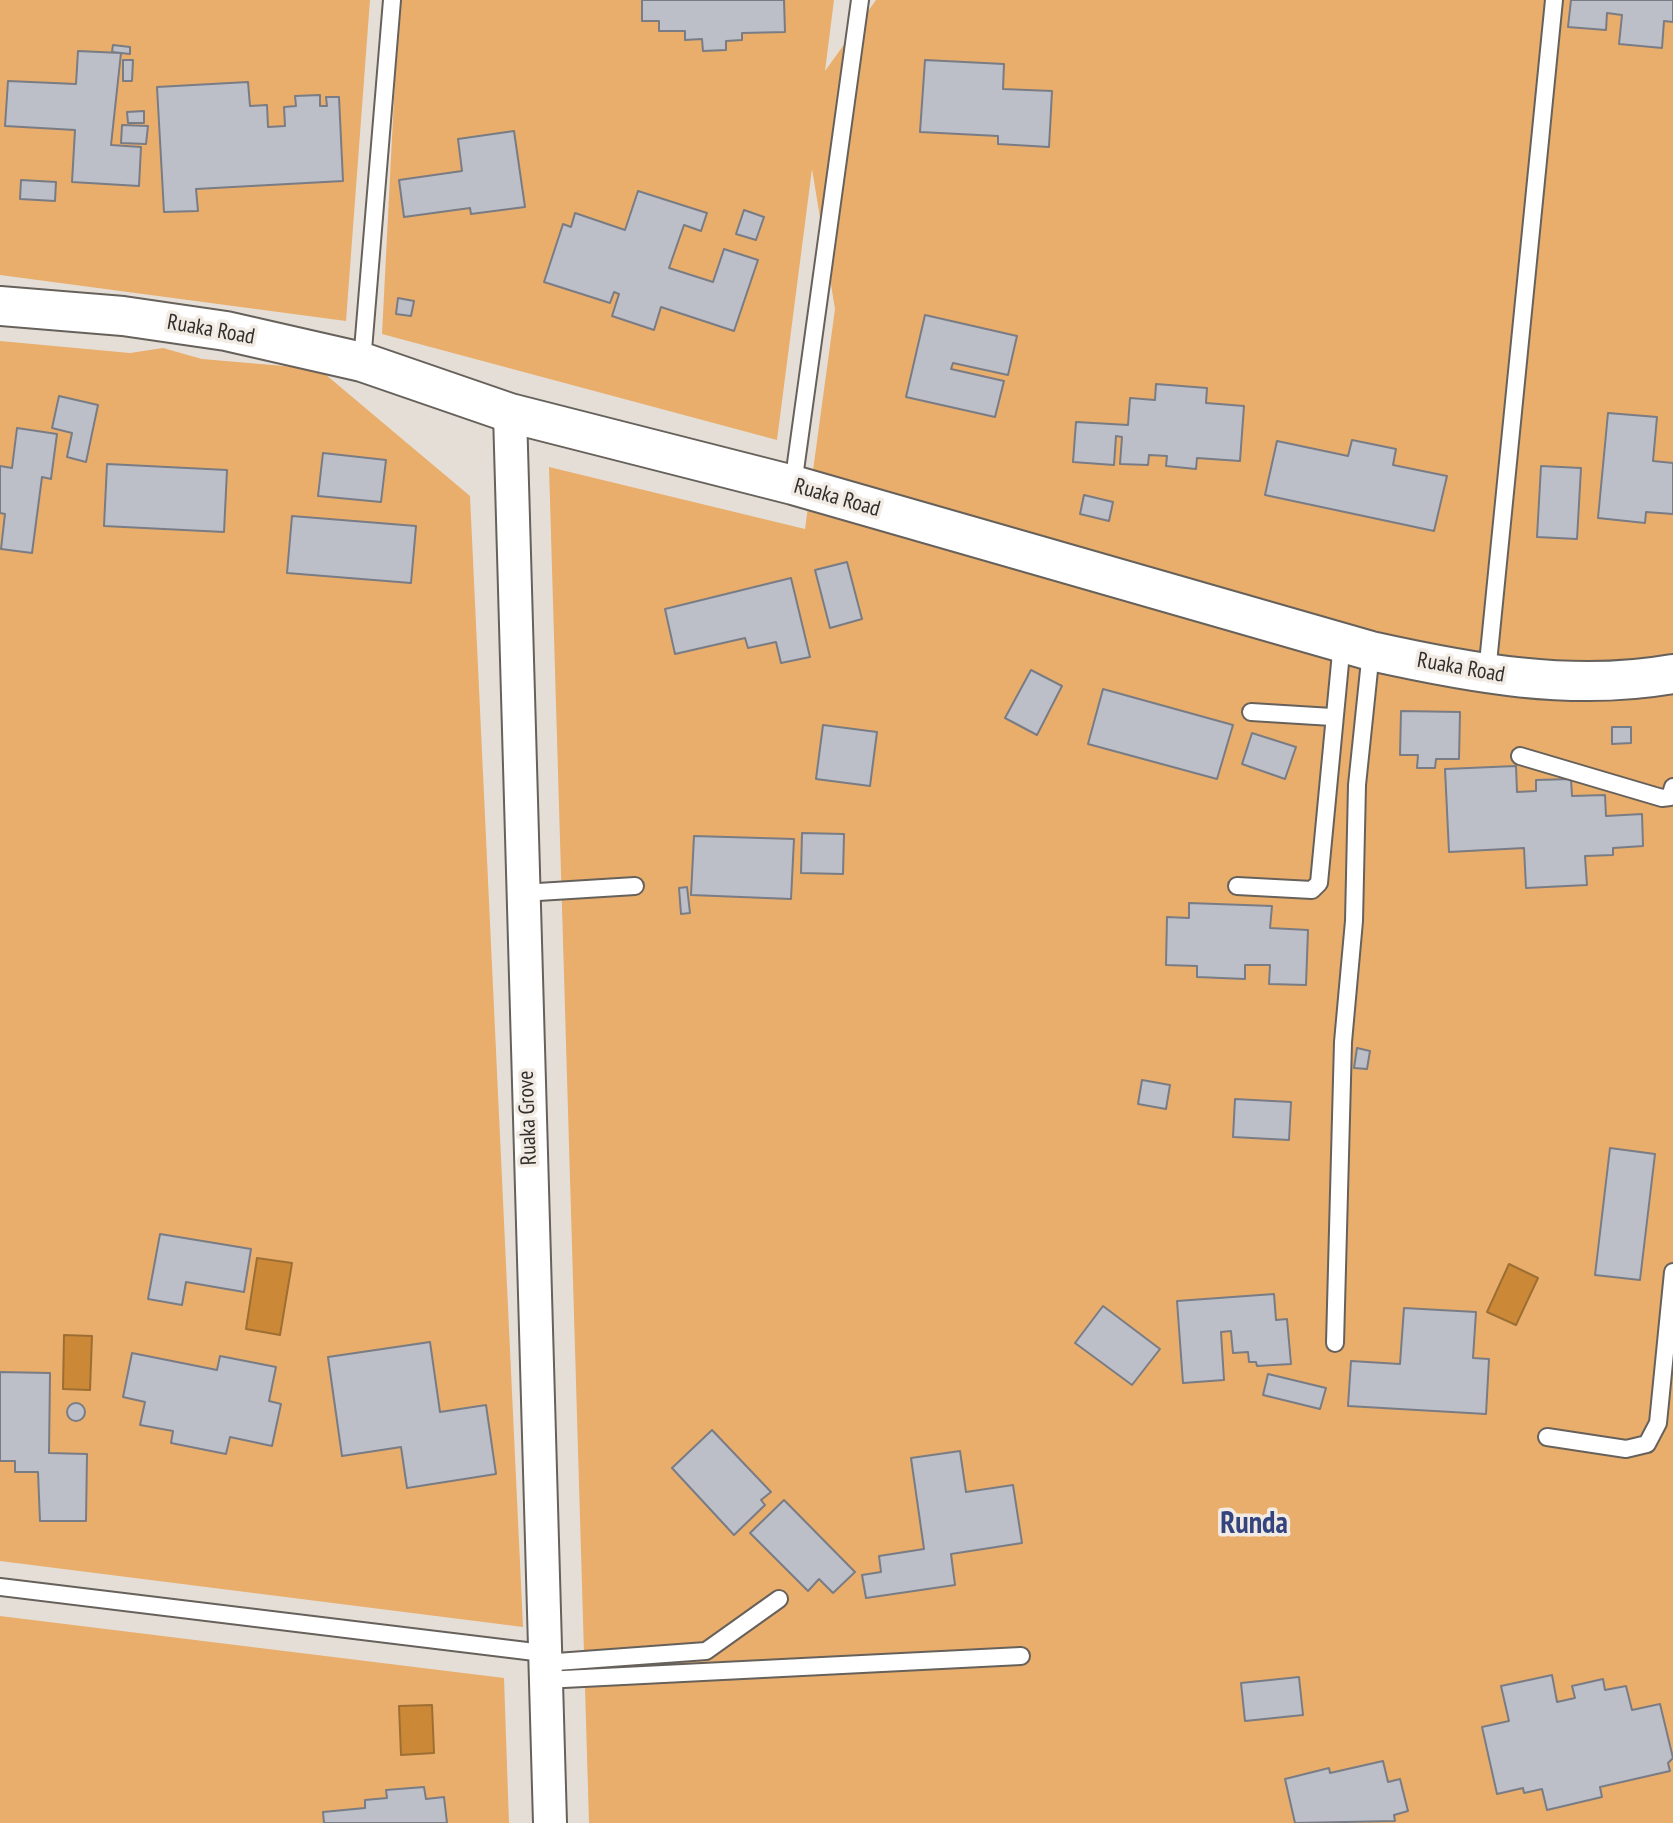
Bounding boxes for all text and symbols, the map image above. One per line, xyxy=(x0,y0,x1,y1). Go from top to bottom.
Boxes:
street label: Ruaka Road xyxy=(165,309,257,351)
street label: Ruaka Road xyxy=(791,473,883,523)
street label: Ruaka Road xyxy=(1415,647,1507,689)
street label: Ruaka Grove xyxy=(513,1070,543,1166)
district label: Runda xyxy=(1220,1506,1288,1542)

